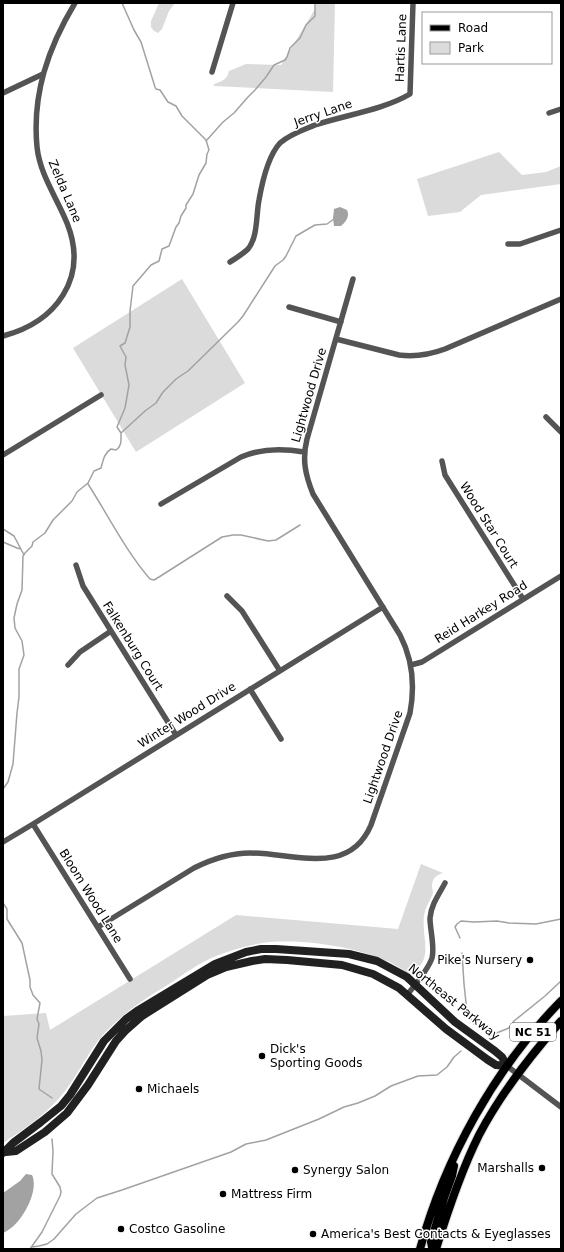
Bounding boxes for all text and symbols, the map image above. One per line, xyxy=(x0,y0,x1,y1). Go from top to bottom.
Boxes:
legend xyxy=(422,12,552,64)
street label: Hartis Lane xyxy=(393,14,409,82)
text: Road xyxy=(458,21,488,35)
text: Park xyxy=(458,41,484,55)
street label: Jerry Lane xyxy=(291,97,354,130)
street label: Zelda Lane xyxy=(46,158,84,224)
street label: Lightwood Drive xyxy=(289,346,329,444)
street label: Wood Star Court xyxy=(457,479,521,571)
street label: Reid Harkey Road xyxy=(432,578,530,646)
street label: Falkenburg Court xyxy=(100,599,166,693)
street label: Winter Wood Drive xyxy=(136,679,238,751)
street label: Lightwood Drive xyxy=(360,708,406,806)
street label: Bloom Wood Lane xyxy=(56,846,126,946)
place label: Pike's Nursery xyxy=(437,953,522,967)
marker: Pike's Nursery xyxy=(525,955,535,965)
street label: Northeast Parkway xyxy=(406,961,502,1043)
road number: NC 51 xyxy=(510,1023,556,1041)
place label: Dick's Sporting Goods xyxy=(270,1042,362,1070)
marker: Dick's Sporting Goods xyxy=(257,1051,267,1061)
place label: Michaels xyxy=(147,1082,199,1096)
marker: Michaels xyxy=(134,1084,144,1094)
place label: Marshalls xyxy=(477,1161,534,1175)
place label: Synergy Salon xyxy=(303,1163,389,1177)
marker: Marshalls xyxy=(537,1163,547,1173)
marker: Synergy Salon xyxy=(290,1165,300,1175)
place label: Mattress Firm xyxy=(231,1187,312,1201)
marker: Mattress Firm xyxy=(218,1189,228,1199)
place label: Costco Gasoline xyxy=(129,1222,225,1236)
marker: Costco Gasoline xyxy=(116,1224,126,1234)
place label: America's Best Contacts & Eyeglasses xyxy=(321,1227,551,1241)
marker: America's Best Contacts & Eyeglasses xyxy=(308,1229,318,1239)

